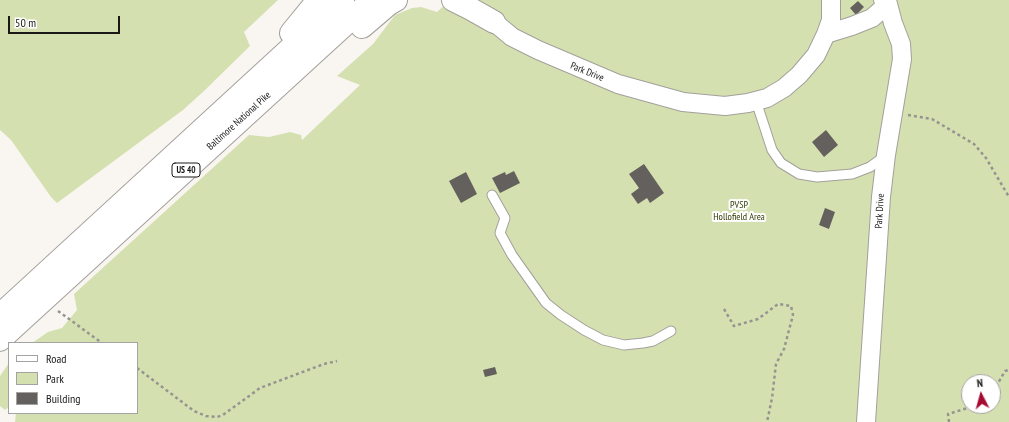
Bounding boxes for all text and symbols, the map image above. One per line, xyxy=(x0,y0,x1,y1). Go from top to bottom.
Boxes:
scale bar xyxy=(10,8,122,34)
text: 50 m xyxy=(15,15,36,30)
street label: Park Drive xyxy=(568,60,606,84)
street label: Baltimore National Pike xyxy=(205,89,273,153)
road number: US 40 xyxy=(172,163,200,177)
street label: Park Drive xyxy=(873,193,887,229)
park label: PVSP Hollofield Area xyxy=(713,199,765,222)
legend xyxy=(8,342,138,414)
text: Road xyxy=(46,351,66,366)
text: Park xyxy=(46,371,64,386)
north arrow xyxy=(961,374,1001,414)
text: N xyxy=(976,376,984,390)
text: Building xyxy=(46,391,81,406)

